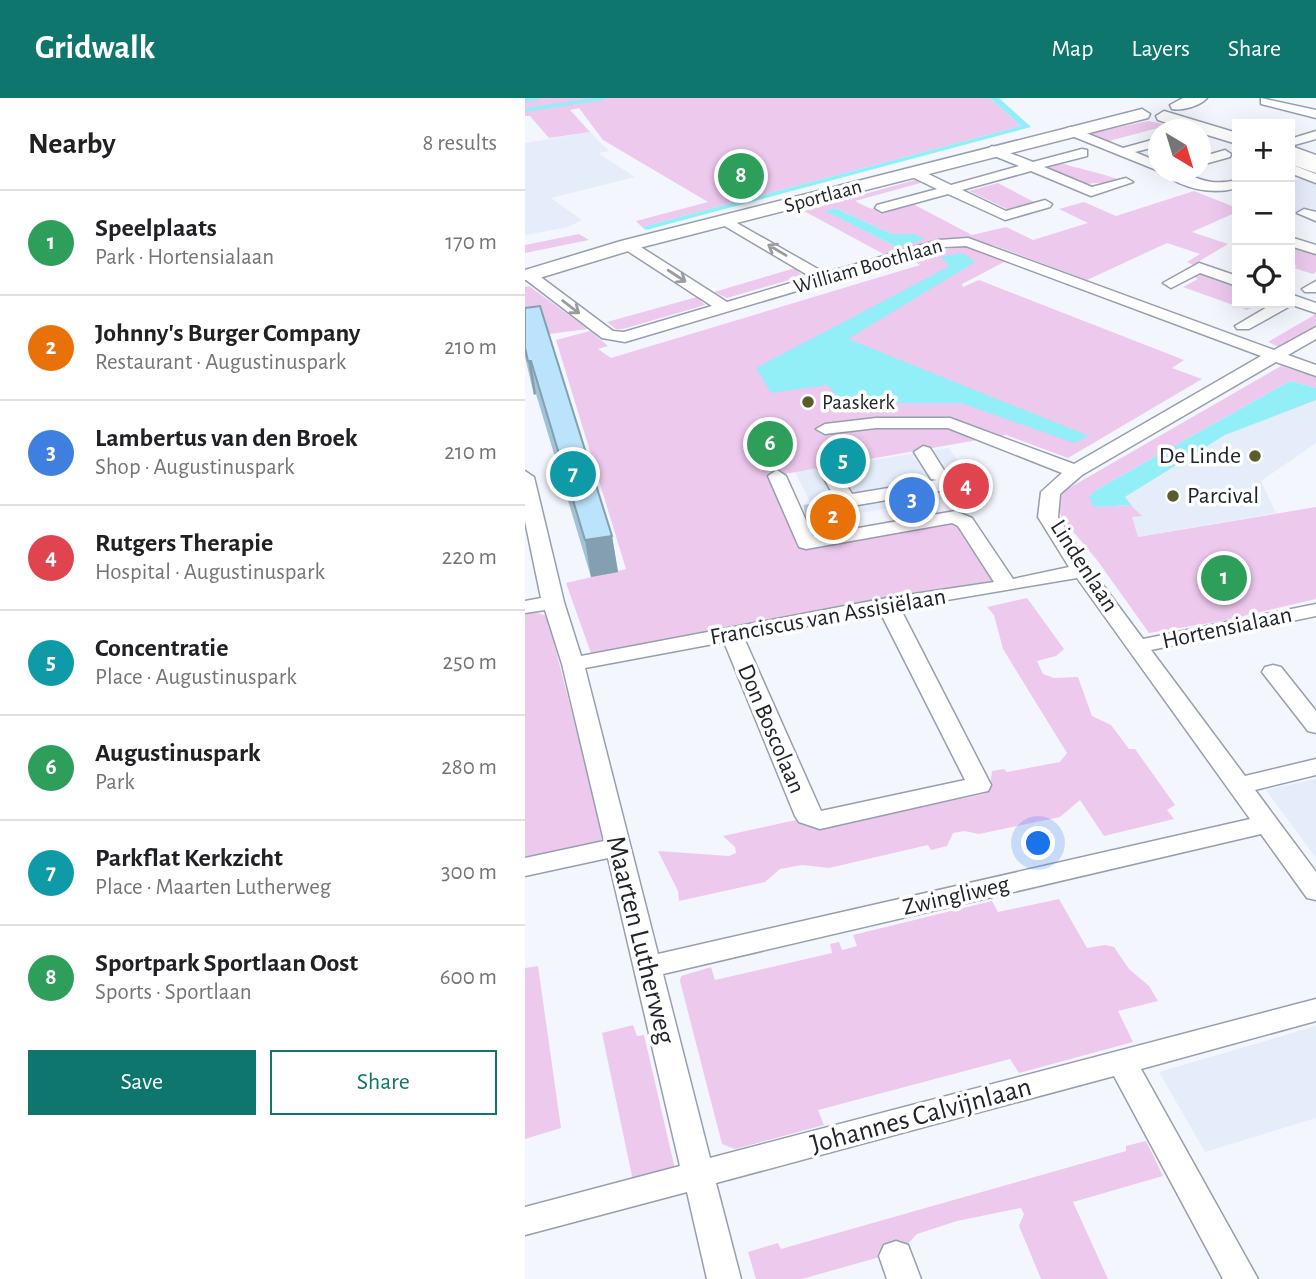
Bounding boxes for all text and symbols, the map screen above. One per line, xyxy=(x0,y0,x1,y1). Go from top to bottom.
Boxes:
text: Gridwalk xyxy=(35,32,155,65)
text: Map xyxy=(1051,37,1093,61)
text: Layers xyxy=(1131,37,1190,61)
text: Share xyxy=(1228,37,1281,61)
north arrow xyxy=(1148,119,1211,182)
map controls xyxy=(1232,119,1295,308)
button: + xyxy=(1232,119,1295,182)
text: Nearby xyxy=(28,129,116,159)
text: 8 results xyxy=(423,132,497,155)
pin: 8 xyxy=(718,150,764,202)
street label: Sportlaan xyxy=(782,176,864,216)
button: − xyxy=(1232,182,1295,245)
text: Speelplaats xyxy=(95,215,217,241)
text: 1 xyxy=(47,231,55,254)
text: 170 m xyxy=(445,231,497,254)
street label: William Boothlaan xyxy=(791,235,945,297)
one-way arrow xyxy=(767,242,787,256)
button: locate xyxy=(1232,245,1295,308)
text: Park · Hortensialaan xyxy=(95,246,274,269)
one-way arrow xyxy=(667,269,687,283)
one-way arrow xyxy=(561,299,580,314)
text: Johnny's Burger Company xyxy=(95,320,361,346)
text: 2 xyxy=(46,336,56,359)
text: 210 m xyxy=(444,336,497,359)
text: Restaurant · Augustinuspark xyxy=(95,351,346,374)
place label: Paaskerk xyxy=(822,392,895,413)
marker: Paaskerk xyxy=(800,394,816,410)
pin: 6 xyxy=(747,418,793,470)
text: Lambertus van den Broek xyxy=(95,425,358,451)
pin: 5 xyxy=(820,435,866,487)
text: 3 xyxy=(46,441,56,464)
text: 210 m xyxy=(444,441,497,464)
place label: De Linde xyxy=(1159,444,1241,468)
pin: 7 xyxy=(550,448,596,500)
marker: De Linde xyxy=(1247,448,1263,464)
text: Shop · Augustinuspark xyxy=(95,456,295,479)
pin: 4 xyxy=(943,460,989,512)
pin: 3 xyxy=(889,474,935,526)
place label: Parcival xyxy=(1187,484,1259,508)
marker: Parcival xyxy=(1165,488,1181,504)
pin: 2 xyxy=(810,491,856,543)
street label: Lindenlaan xyxy=(1046,516,1122,616)
text: Rutgers Therapie xyxy=(95,530,273,556)
text: 4 xyxy=(45,546,57,569)
text: 220 m xyxy=(442,546,497,569)
pin: 1 xyxy=(1201,552,1247,604)
text: Hospital · Augustinuspark xyxy=(95,561,325,584)
street label: Franciscus van Assisiëlaan xyxy=(708,584,948,650)
street label: Hortensialaan xyxy=(1160,603,1294,653)
text: Concentratie xyxy=(95,635,228,661)
text: 5 xyxy=(46,651,56,674)
text: 250 m xyxy=(443,651,497,674)
street label: Don Boscolaan xyxy=(733,661,809,797)
text: Place · Augustinuspark xyxy=(95,666,297,689)
text: Augustinuspark xyxy=(95,740,261,766)
text: 6 xyxy=(45,756,57,779)
text: 280 m xyxy=(441,756,497,779)
text: Park xyxy=(95,771,135,794)
your location xyxy=(1021,826,1055,860)
street label: Maarten Lutherweg xyxy=(601,833,679,1047)
text: Parkflat Kerkzicht xyxy=(95,845,283,871)
text: 7 xyxy=(46,861,56,884)
text: 300 m xyxy=(441,861,497,884)
street label: Zwingliweg xyxy=(901,872,1012,920)
text: Place · Maarten Lutherweg xyxy=(95,876,331,899)
text: Sportpark Sportlaan Oost xyxy=(95,950,358,976)
text: 8 xyxy=(45,966,57,989)
text: 600 m xyxy=(440,966,497,989)
text: Sports · Sportlaan xyxy=(95,981,252,1004)
button: Save xyxy=(28,1050,256,1115)
button: Share xyxy=(270,1050,497,1115)
street label: Johannes Calvijnlaan xyxy=(808,1073,1034,1159)

